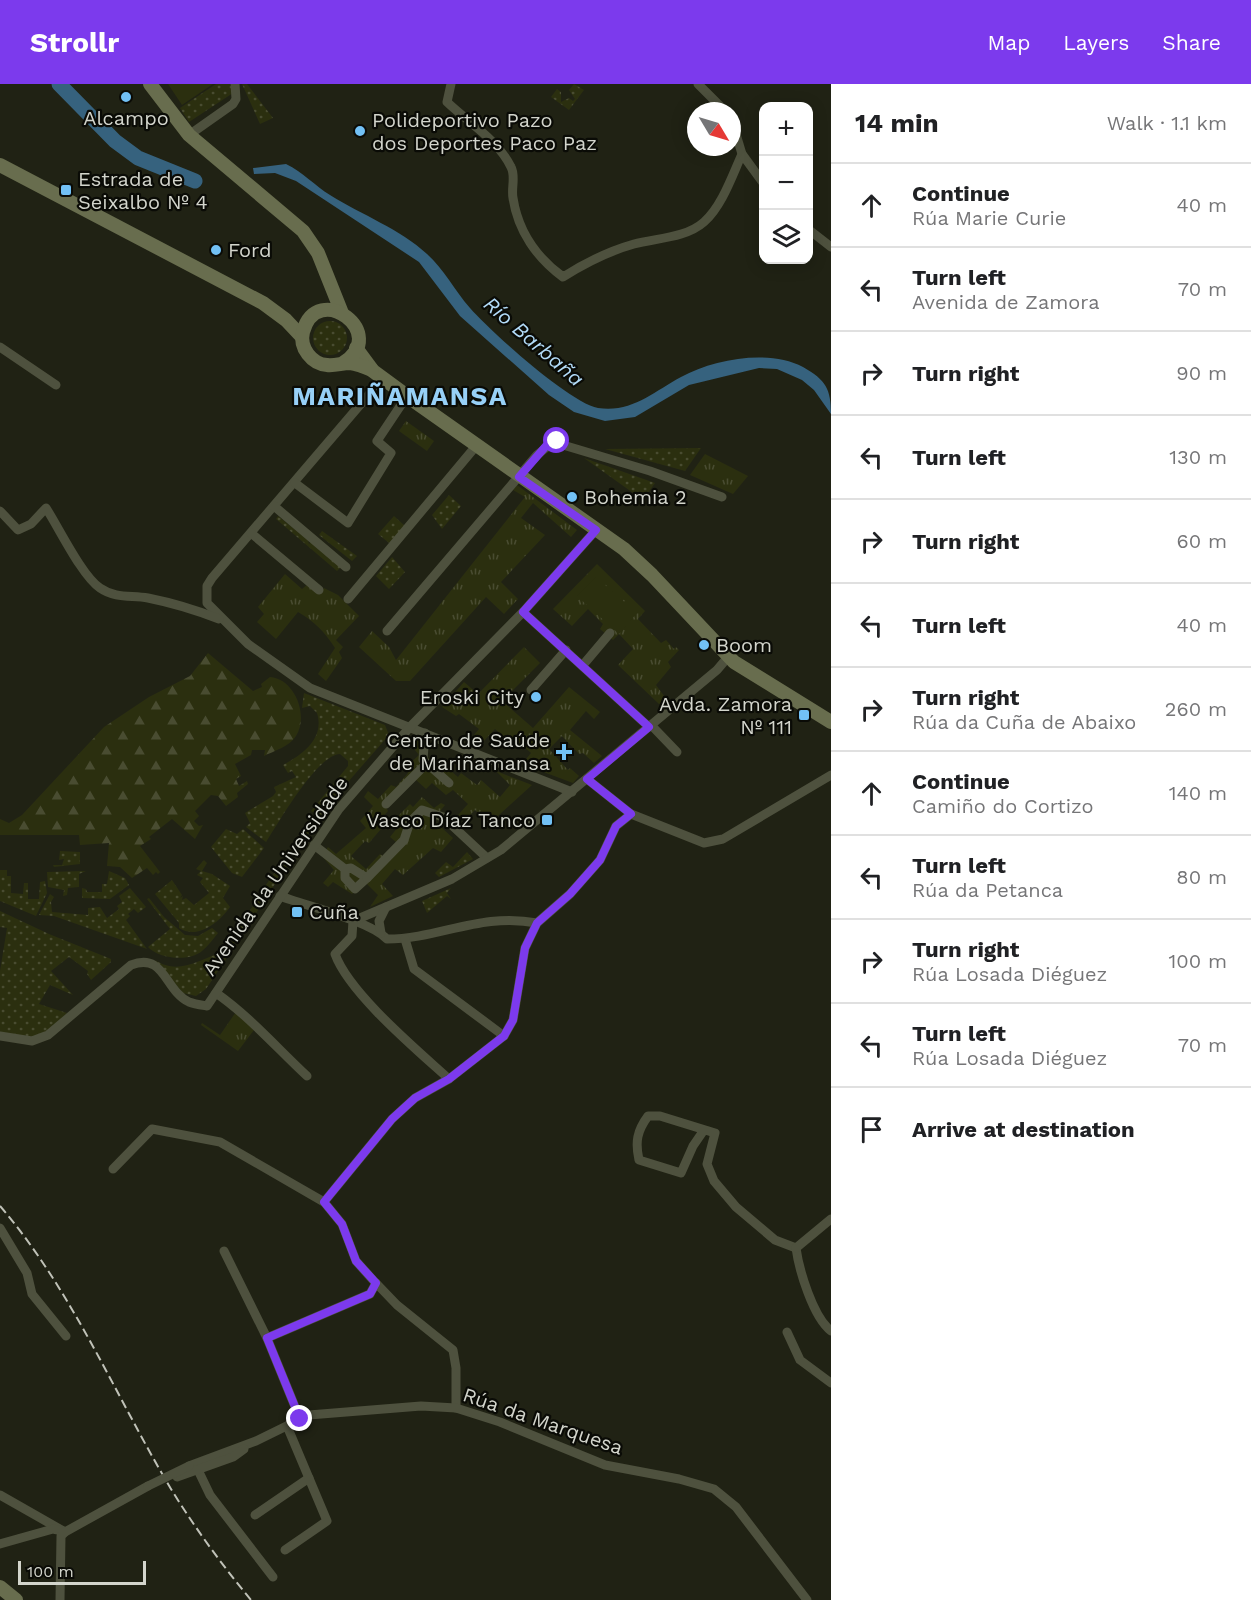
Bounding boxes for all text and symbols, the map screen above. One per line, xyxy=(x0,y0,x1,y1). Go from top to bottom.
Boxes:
text: Strollr xyxy=(30,26,119,59)
text: Map xyxy=(987,30,1030,55)
text: Layers xyxy=(1063,30,1129,55)
text: Share xyxy=(1162,30,1221,55)
marker: Alcampo xyxy=(119,90,133,104)
north arrow xyxy=(687,102,741,156)
map controls xyxy=(759,102,813,264)
button: + xyxy=(759,102,813,156)
place label: Alcampo xyxy=(83,106,169,130)
place label: Polideportivo Pazo dos Deportes Paco Paz xyxy=(372,108,597,155)
text: 14 min xyxy=(855,108,939,138)
text: Walk · 1.1 km xyxy=(1107,111,1227,135)
marker: Polideportivo Pazo dos Deportes Paco Paz xyxy=(353,124,367,138)
button: − xyxy=(759,156,813,210)
place label: Estrada de Seixalbo Nº 4 xyxy=(78,167,208,214)
text: Continue xyxy=(912,181,1010,206)
marker: Estrada de Seixalbo Nº 4 xyxy=(59,183,73,197)
icon: ahead xyxy=(855,189,888,222)
text: 40 m xyxy=(1176,193,1227,217)
text: Rúa Marie Curie xyxy=(912,206,1066,230)
button: layers xyxy=(759,210,813,264)
place label: Ford xyxy=(228,238,271,262)
marker: Ford xyxy=(209,243,223,257)
text: Turn left xyxy=(912,265,1006,290)
icon: left xyxy=(855,273,888,306)
text: 70 m xyxy=(1178,277,1227,301)
text: Avenida de Zamora xyxy=(912,290,1099,314)
water label: Río Barbaña xyxy=(479,291,589,391)
icon: right xyxy=(855,357,888,390)
text: Turn right xyxy=(912,361,1019,386)
text: 90 m xyxy=(1176,361,1227,385)
district label: MARIÑAMANSA xyxy=(292,381,508,411)
route start xyxy=(543,427,569,453)
icon: left xyxy=(855,441,888,474)
text: Turn left xyxy=(912,445,1006,470)
text: 130 m xyxy=(1169,445,1227,469)
place label: Bohemia 2 xyxy=(584,485,687,509)
marker: Bohemia 2 xyxy=(565,490,579,504)
icon: right xyxy=(855,525,888,558)
text: Turn right xyxy=(912,529,1019,554)
text: 60 m xyxy=(1177,529,1227,553)
icon: left xyxy=(855,609,888,642)
text: Turn left xyxy=(912,613,1006,638)
text: 40 m xyxy=(1176,613,1227,637)
place label: Boom xyxy=(716,633,772,657)
marker: Boom xyxy=(697,638,711,652)
place label: Eroski City xyxy=(420,685,525,709)
text: Turn right xyxy=(912,685,1019,710)
marker: Eroski City xyxy=(529,690,543,704)
place label: Avda. Zamora Nº 111 xyxy=(659,692,792,739)
icon: right xyxy=(855,693,888,726)
text: 260 m xyxy=(1165,697,1227,721)
marker: Avda. Zamora Nº 111 xyxy=(797,708,811,722)
text: Rúa da Cuña de Abaixo xyxy=(912,710,1136,734)
place label: Centro de Saúde de Mariñamansa xyxy=(386,728,550,775)
marker: Centro de Saúde de Mariñamansa xyxy=(555,743,573,761)
text: Continue xyxy=(912,769,1010,794)
street label: Avenida da Universidade xyxy=(197,772,353,980)
icon: ahead xyxy=(855,777,888,810)
text: 140 m xyxy=(1169,781,1227,805)
text: Camiño do Cortizo xyxy=(912,794,1093,818)
place label: Vasco Díaz Tanco xyxy=(366,808,535,832)
marker: Vasco Díaz Tanco xyxy=(540,813,554,827)
text: Turn left xyxy=(912,853,1006,878)
icon: left xyxy=(855,861,888,894)
text: 80 m xyxy=(1176,865,1227,889)
text: Rúa da Petanca xyxy=(912,878,1063,902)
place label: Cuña xyxy=(309,900,359,924)
marker: Cuña xyxy=(290,905,304,919)
text: Turn right xyxy=(912,937,1019,962)
icon: right xyxy=(855,945,888,978)
text: 100 m xyxy=(1168,949,1227,973)
text: Rúa Losada Diéguez xyxy=(912,962,1107,986)
text: Turn left xyxy=(912,1021,1006,1046)
icon: left xyxy=(855,1029,888,1062)
text: 70 m xyxy=(1178,1033,1227,1057)
text: Rúa Losada Diéguez xyxy=(912,1046,1107,1070)
icon: arrive xyxy=(855,1113,888,1146)
text: Arrive at destination xyxy=(912,1117,1135,1142)
street label: Rúa da Marquesa xyxy=(460,1382,626,1460)
route end xyxy=(286,1405,312,1431)
scale bar xyxy=(18,1558,146,1586)
text: 100 m xyxy=(27,1562,74,1581)

